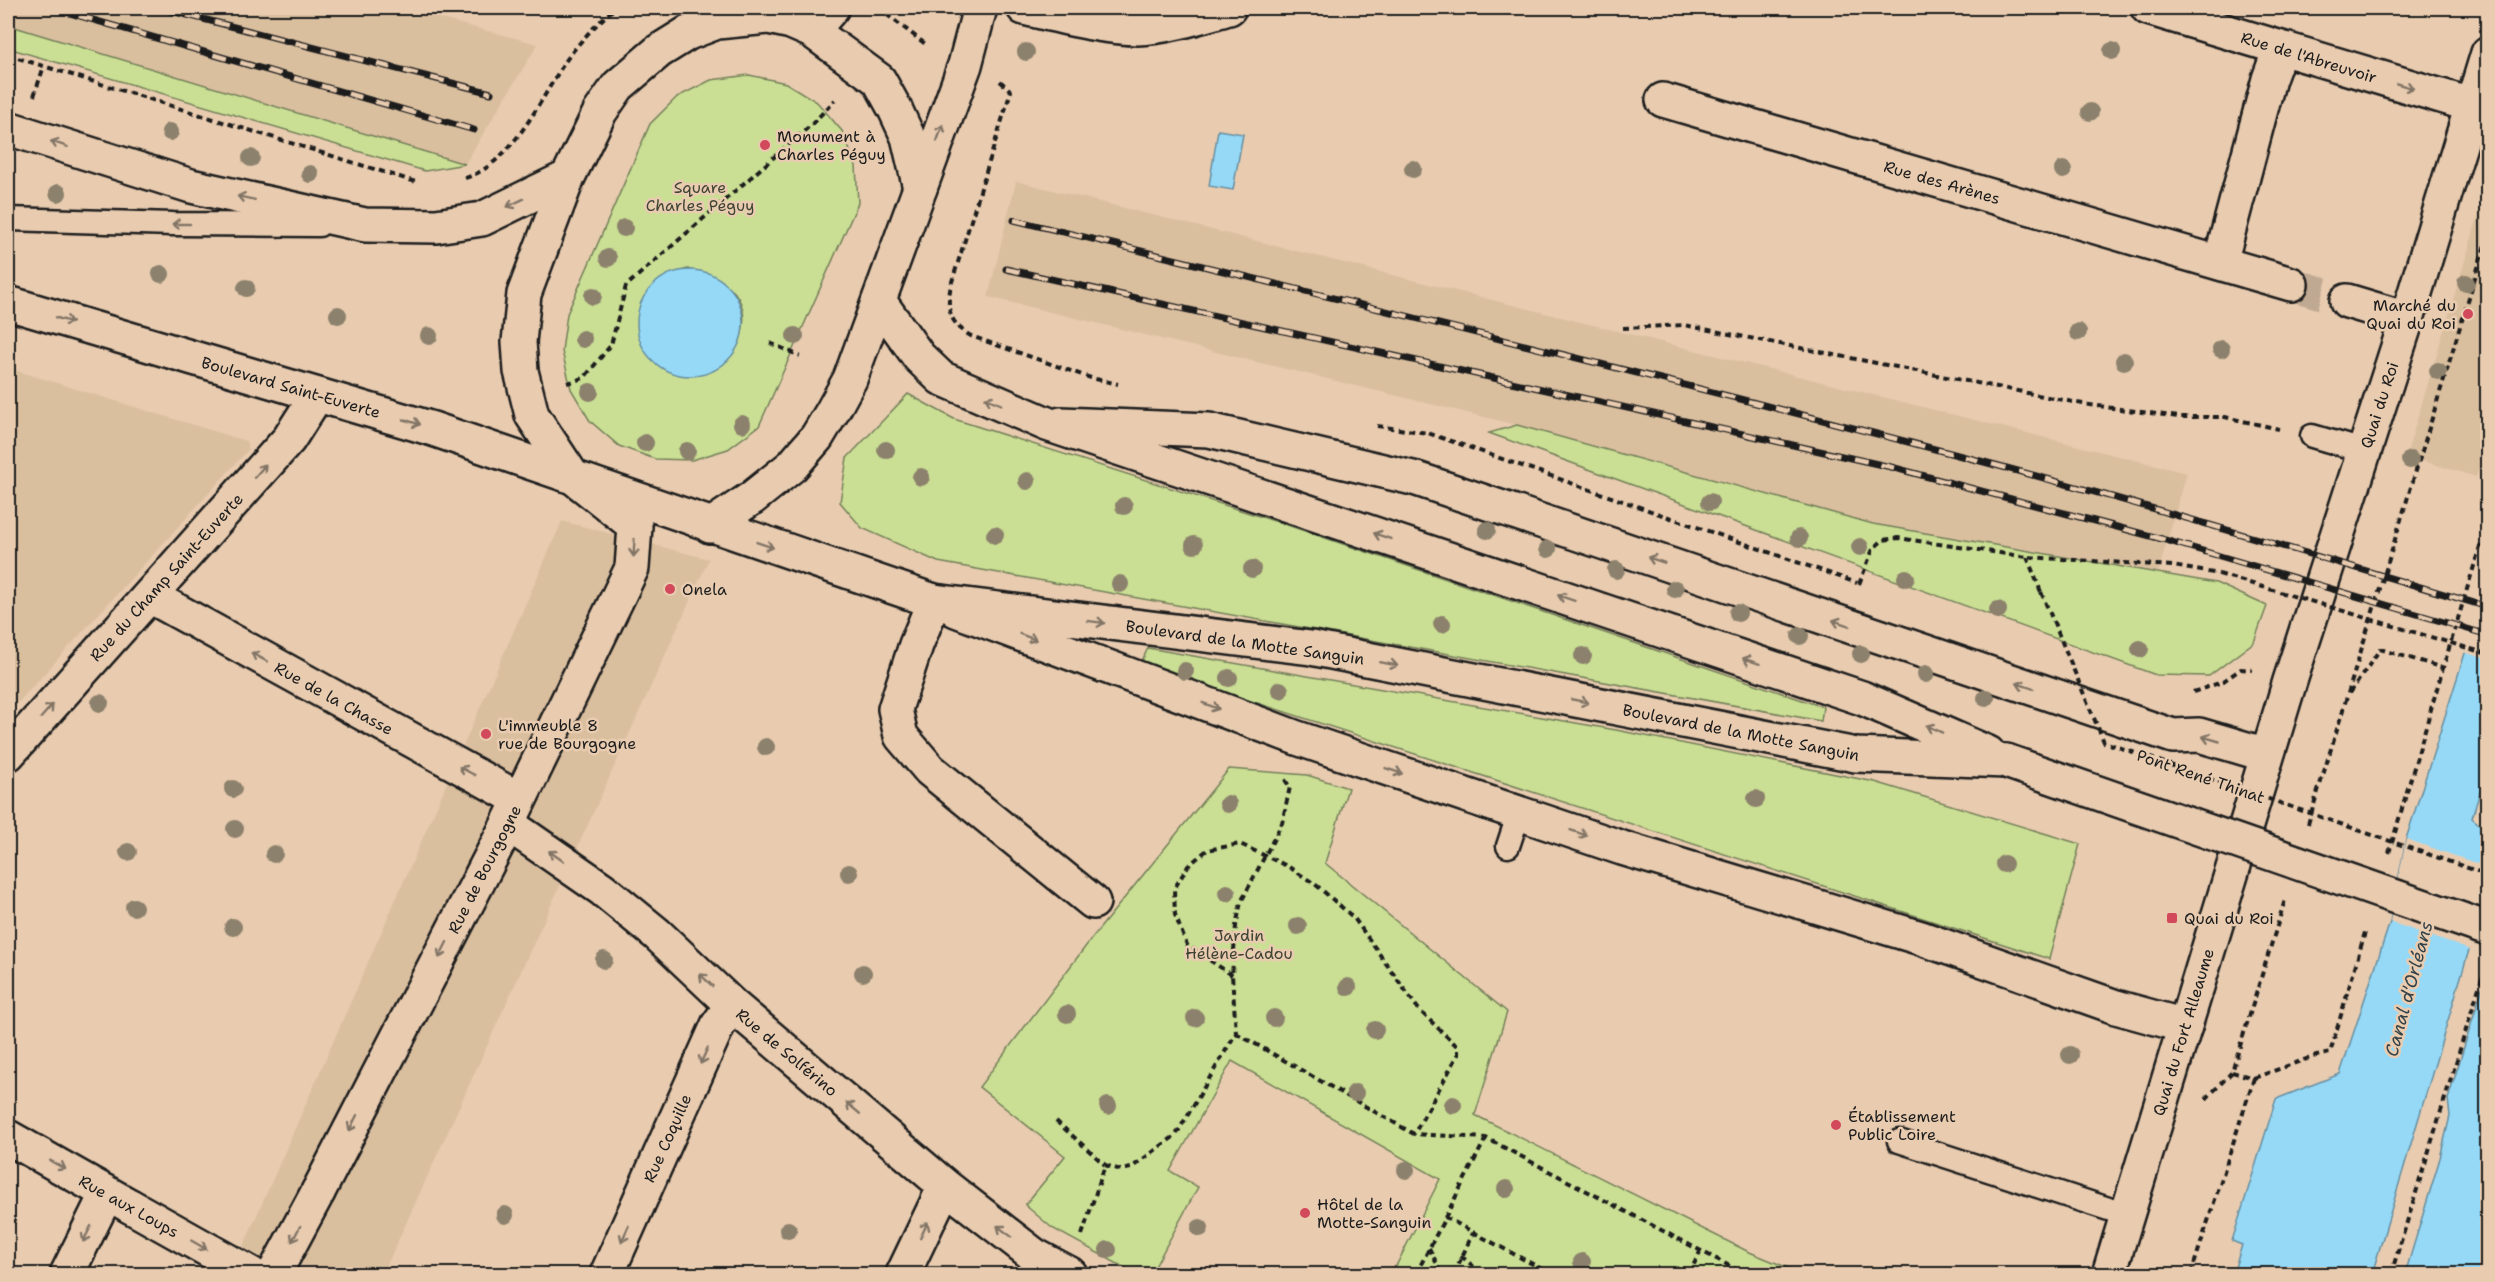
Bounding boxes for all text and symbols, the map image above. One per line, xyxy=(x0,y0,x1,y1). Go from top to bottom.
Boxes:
street label: Rue de l'Abreuvoir xyxy=(2238,27,2379,88)
one-way arrow xyxy=(2395,81,2414,92)
one-way arrow xyxy=(935,124,946,142)
place label: Monument à Charles Péguy xyxy=(777,126,886,165)
one-way arrow xyxy=(50,138,69,149)
marker: Monument à Charles Péguy xyxy=(758,138,772,152)
street label: Rue des Arènes xyxy=(1881,156,2003,209)
park label: Square Charles Péguy xyxy=(646,177,754,216)
one-way arrow xyxy=(237,192,256,204)
one-way arrow xyxy=(507,198,525,209)
one-way arrow xyxy=(171,218,191,230)
place label: Marché du Quai du Roi xyxy=(2366,295,2456,334)
marker: Marché du Quai du Roi xyxy=(2461,307,2475,321)
one-way arrow xyxy=(54,315,73,326)
street label: Boulevard Saint-Euverte xyxy=(199,352,383,423)
street label: Quai du Roi xyxy=(2356,359,2403,451)
one-way arrow xyxy=(985,395,1003,406)
one-way arrow xyxy=(402,417,421,429)
one-way arrow xyxy=(253,464,267,480)
street label: Rue du Champ Saint-Euverte xyxy=(85,489,248,666)
one-way arrow xyxy=(1373,530,1392,541)
one-way arrow xyxy=(628,537,639,557)
one-way arrow xyxy=(755,540,774,551)
one-way arrow xyxy=(1647,554,1666,565)
place label: Onela xyxy=(682,579,727,600)
marker: Onela xyxy=(663,582,677,596)
one-way arrow xyxy=(1557,592,1576,603)
street label: Boulevard de la Motte Sanguin xyxy=(1124,615,1366,670)
one-way arrow xyxy=(1086,616,1106,627)
one-way arrow xyxy=(1832,616,1851,627)
one-way arrow xyxy=(1018,632,1037,643)
one-way arrow xyxy=(251,651,268,663)
one-way arrow xyxy=(1742,654,1761,665)
street label: Rue de la Chasse xyxy=(271,657,397,740)
one-way arrow xyxy=(1378,659,1398,670)
one-way arrow xyxy=(2016,679,2035,690)
one-way arrow xyxy=(1570,696,1589,707)
street label: Boulevard de la Motte Sanguin xyxy=(1621,699,1861,766)
one-way arrow xyxy=(1201,701,1220,712)
one-way arrow xyxy=(40,704,54,719)
place label: L'immeuble 8 rue de Bourgogne xyxy=(498,715,636,754)
one-way arrow xyxy=(1925,723,1943,734)
marker: L'immeuble 8 rue de Bourgogne xyxy=(479,727,493,741)
one-way arrow xyxy=(2202,733,2221,744)
street label: Pont René Thinat xyxy=(2134,745,2268,808)
one-way arrow xyxy=(459,765,477,776)
one-way arrow xyxy=(1384,766,1403,777)
street label: Rue de Bourgogne xyxy=(443,801,526,937)
one-way arrow xyxy=(1569,829,1588,840)
one-way arrow xyxy=(548,850,565,862)
place label: Quai du Roi xyxy=(2184,908,2274,929)
marker: Quai du Roi xyxy=(2165,911,2179,925)
water label: Canal d'Orléans xyxy=(2379,919,2439,1059)
park label: Jardin Hélène-Cadou xyxy=(1185,925,1293,964)
one-way arrow xyxy=(436,941,448,959)
street label: Quai du Fort Alleaume xyxy=(2148,946,2219,1118)
one-way arrow xyxy=(698,973,713,988)
street label: Rue de Solférino xyxy=(731,1004,842,1101)
one-way arrow xyxy=(697,1046,709,1064)
street label: Rue Coquille xyxy=(639,1091,696,1186)
one-way arrow xyxy=(846,1101,861,1115)
place label: Établissement Public Loire xyxy=(1848,1106,1956,1145)
one-way arrow xyxy=(347,1114,359,1132)
marker: Établissement Public Loire xyxy=(1829,1118,1843,1132)
one-way arrow xyxy=(50,1160,67,1172)
street label: Rue aux Loups xyxy=(75,1170,183,1243)
place label: Hôtel de la Motte-Sanguin xyxy=(1317,1194,1431,1233)
marker: Hôtel de la Motte-Sanguin xyxy=(1298,1206,1312,1220)
one-way arrow xyxy=(919,1222,931,1240)
one-way arrow xyxy=(81,1224,92,1242)
one-way arrow xyxy=(290,1224,301,1242)
one-way arrow xyxy=(618,1225,630,1243)
one-way arrow xyxy=(996,1225,1012,1238)
one-way arrow xyxy=(190,1239,207,1251)

